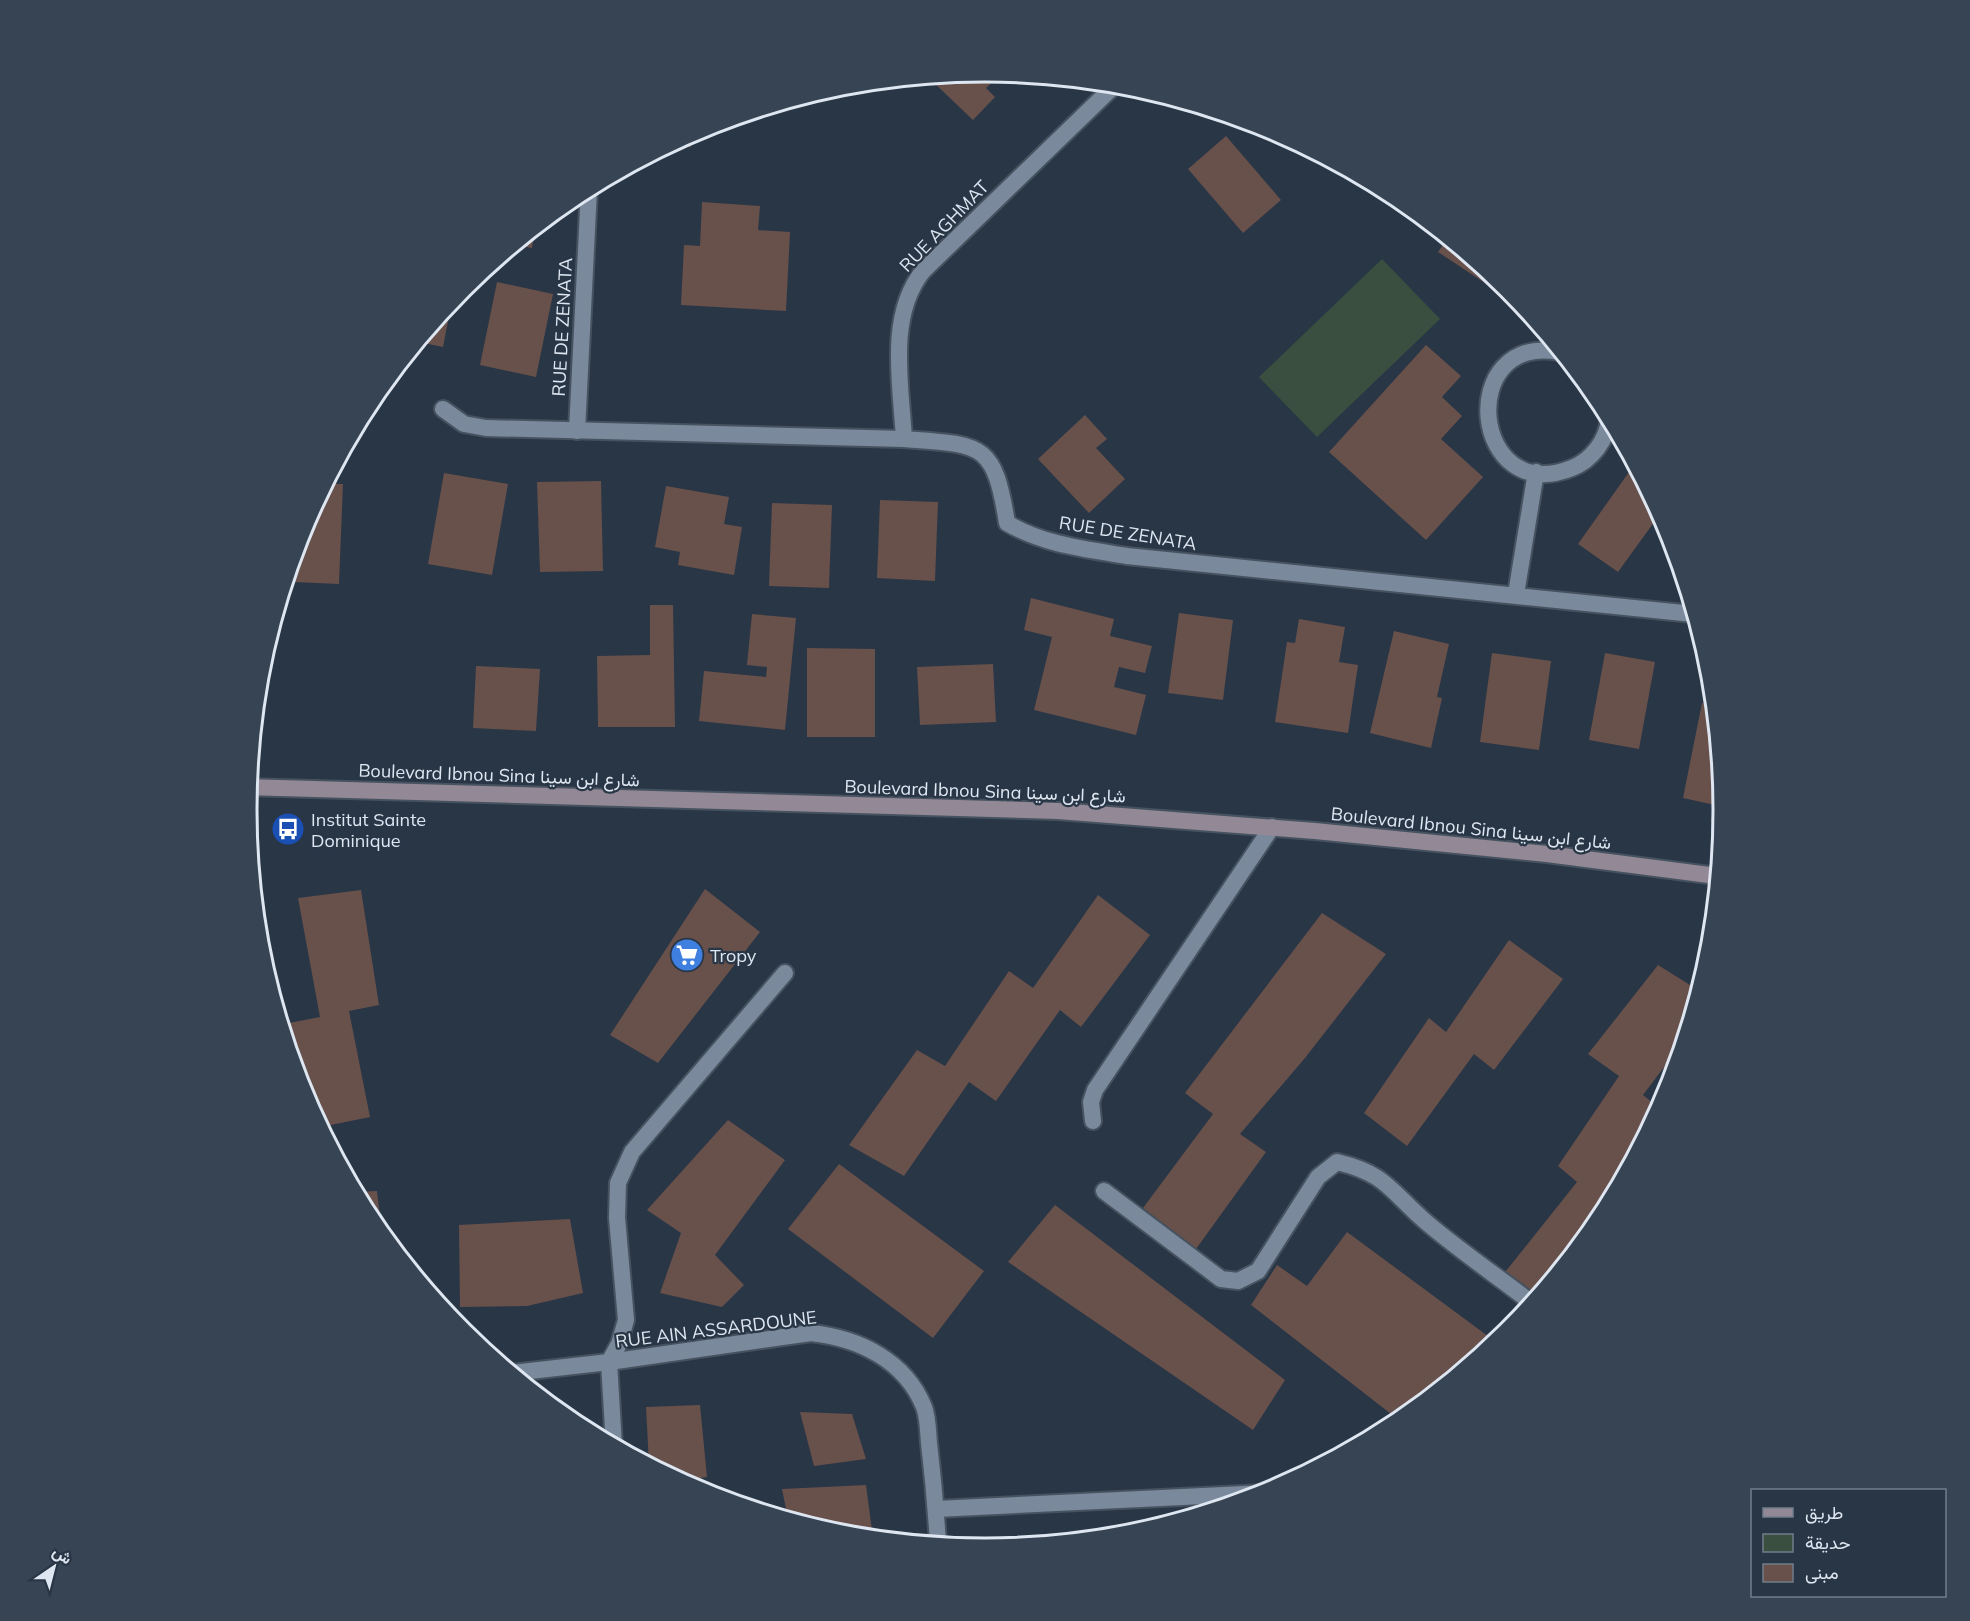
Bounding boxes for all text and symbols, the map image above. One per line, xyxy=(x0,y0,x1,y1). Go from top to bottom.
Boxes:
street label: RUE AGHMAT xyxy=(894,175,994,277)
street label: RUE DE ZENATA xyxy=(547,257,577,397)
street label: RUE DE ZENATA xyxy=(1058,511,1198,555)
street label: Boulevard Ibnou Sina شارع ابن سينا xyxy=(358,759,640,792)
street label: Boulevard Ibnou Sina شارع ابن سينا xyxy=(844,775,1126,808)
street label: Boulevard Ibnou Sina شارع ابن سينا xyxy=(1330,802,1612,855)
place label: Institut Sainte Dominique xyxy=(311,808,426,852)
bus stop icon: Institut Sainte Dominique xyxy=(270,811,306,847)
supermarket icon: Tropy xyxy=(669,937,705,973)
place label: Tropy xyxy=(710,944,757,967)
street label: RUE AIN ASSARDOUNE xyxy=(614,1305,818,1353)
legend xyxy=(1751,1489,1946,1597)
text: طريق xyxy=(1805,1501,1843,1524)
text: حديقة xyxy=(1805,1531,1851,1554)
north arrow xyxy=(24,1537,84,1597)
text: ش xyxy=(49,1541,76,1568)
text: مبنى xyxy=(1805,1561,1839,1584)

